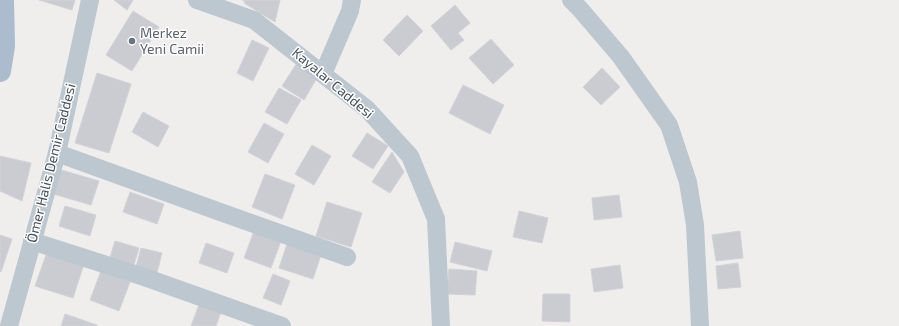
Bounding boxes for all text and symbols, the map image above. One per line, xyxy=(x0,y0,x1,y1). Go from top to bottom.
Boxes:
place label: Merkez Yeni Camii xyxy=(140,24,204,57)
marker: Merkez Yeni Camii xyxy=(127,36,137,46)
street label: Kayalar Caddesi xyxy=(289,44,378,122)
street label: Ömer Halis Demir Caddesi xyxy=(23,82,79,244)

